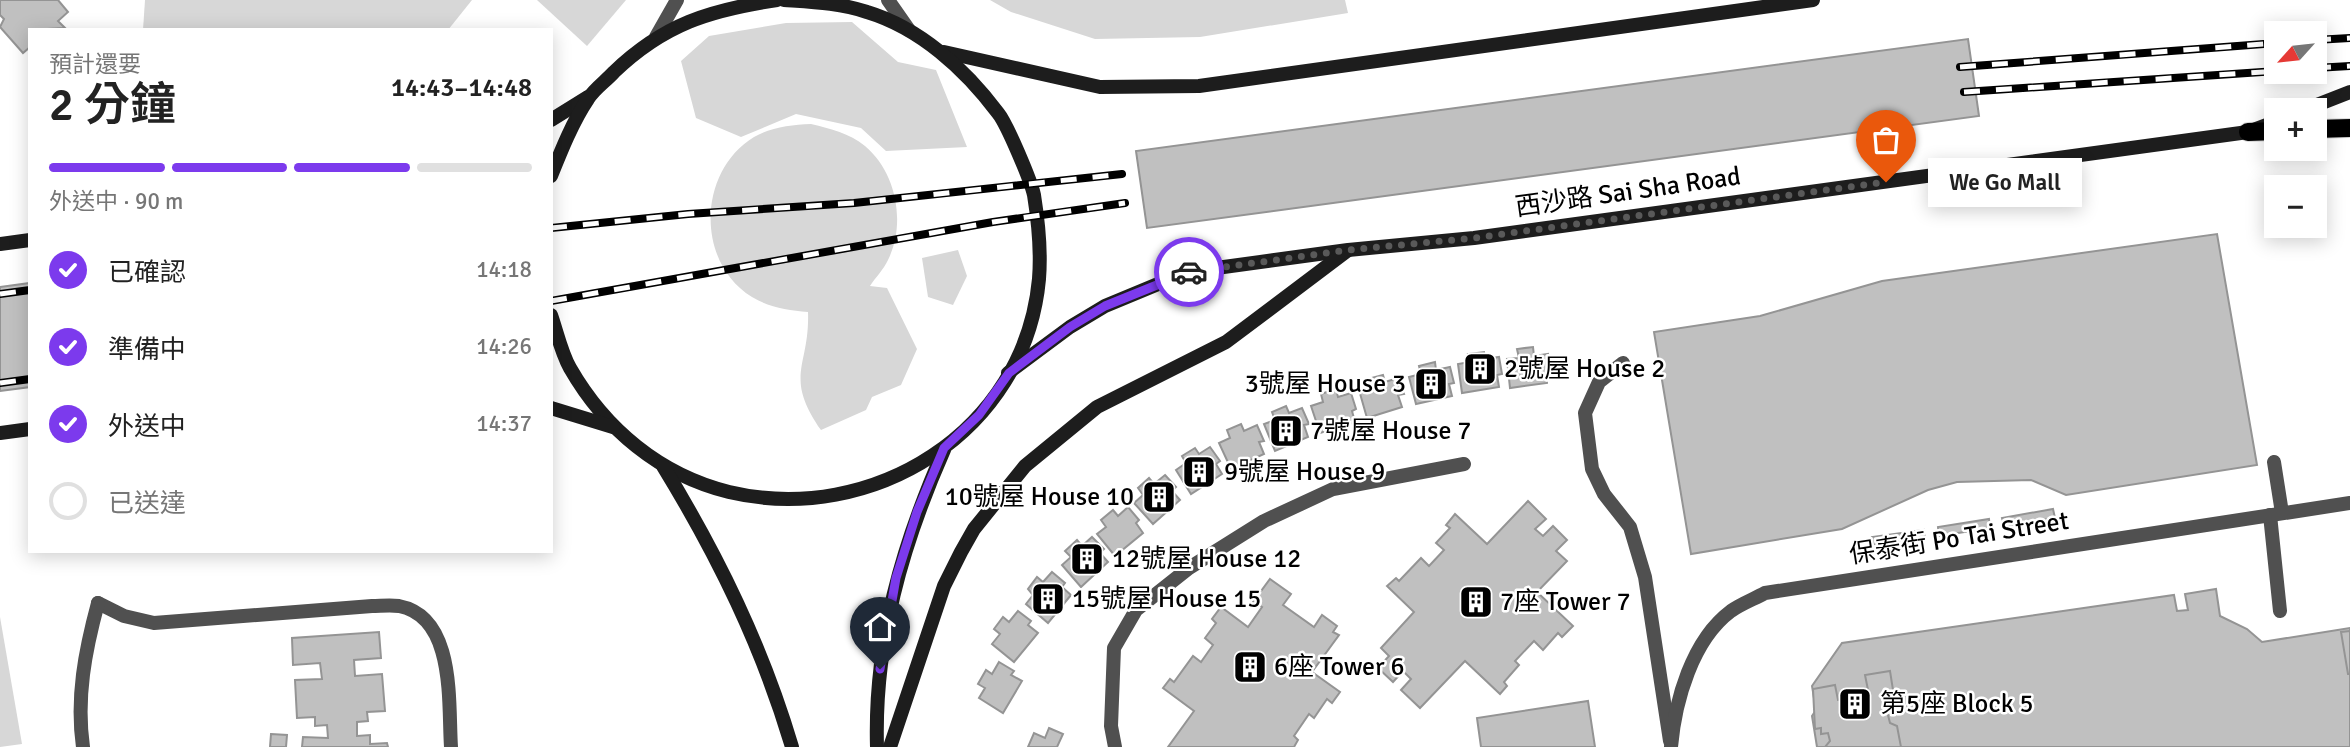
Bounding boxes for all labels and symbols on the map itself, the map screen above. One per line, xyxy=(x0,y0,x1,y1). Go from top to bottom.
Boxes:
north arrow xyxy=(2264,21,2328,84)
pin xyxy=(1856,110,1916,182)
callout: We Go Mall xyxy=(1928,158,2082,206)
street label: 西沙路 Sai Sha Road xyxy=(1513,160,1743,224)
courier xyxy=(1154,237,1224,307)
building icon: 2號屋 House 2 xyxy=(1461,350,1499,388)
place label: 2號屋 House 2 xyxy=(1504,353,1665,385)
building icon: 3號屋 House 3 xyxy=(1412,365,1450,403)
place label: 3號屋 House 3 xyxy=(1245,368,1406,400)
building icon: 7號屋 House 7 xyxy=(1267,412,1305,450)
place label: 7號屋 House 7 xyxy=(1310,415,1471,447)
building icon: 9號屋 House 9 xyxy=(1180,453,1218,491)
place label: 9號屋 House 9 xyxy=(1224,456,1385,488)
building icon: 10號屋 House 10 xyxy=(1140,478,1178,516)
place label: 10號屋 House 10 xyxy=(945,481,1134,513)
street label: 保泰街 Po Tai Street xyxy=(1847,505,2071,571)
building icon: 12號屋 House 12 xyxy=(1068,540,1106,578)
place label: 12號屋 House 12 xyxy=(1112,543,1301,575)
building icon: 15號屋 House 15 xyxy=(1029,580,1067,618)
place label: 15號屋 House 15 xyxy=(1072,583,1261,615)
building icon: 7座 Tower 7 xyxy=(1457,583,1495,621)
place label: 7座 Tower 7 xyxy=(1500,586,1630,618)
pin xyxy=(850,597,910,669)
building icon: 6座 Tower 6 xyxy=(1231,648,1269,686)
place label: 6座 Tower 6 xyxy=(1274,651,1404,683)
building icon: 第5座 Block 5 xyxy=(1836,685,1874,723)
place label: 第5座 Block 5 xyxy=(1880,688,2033,720)

